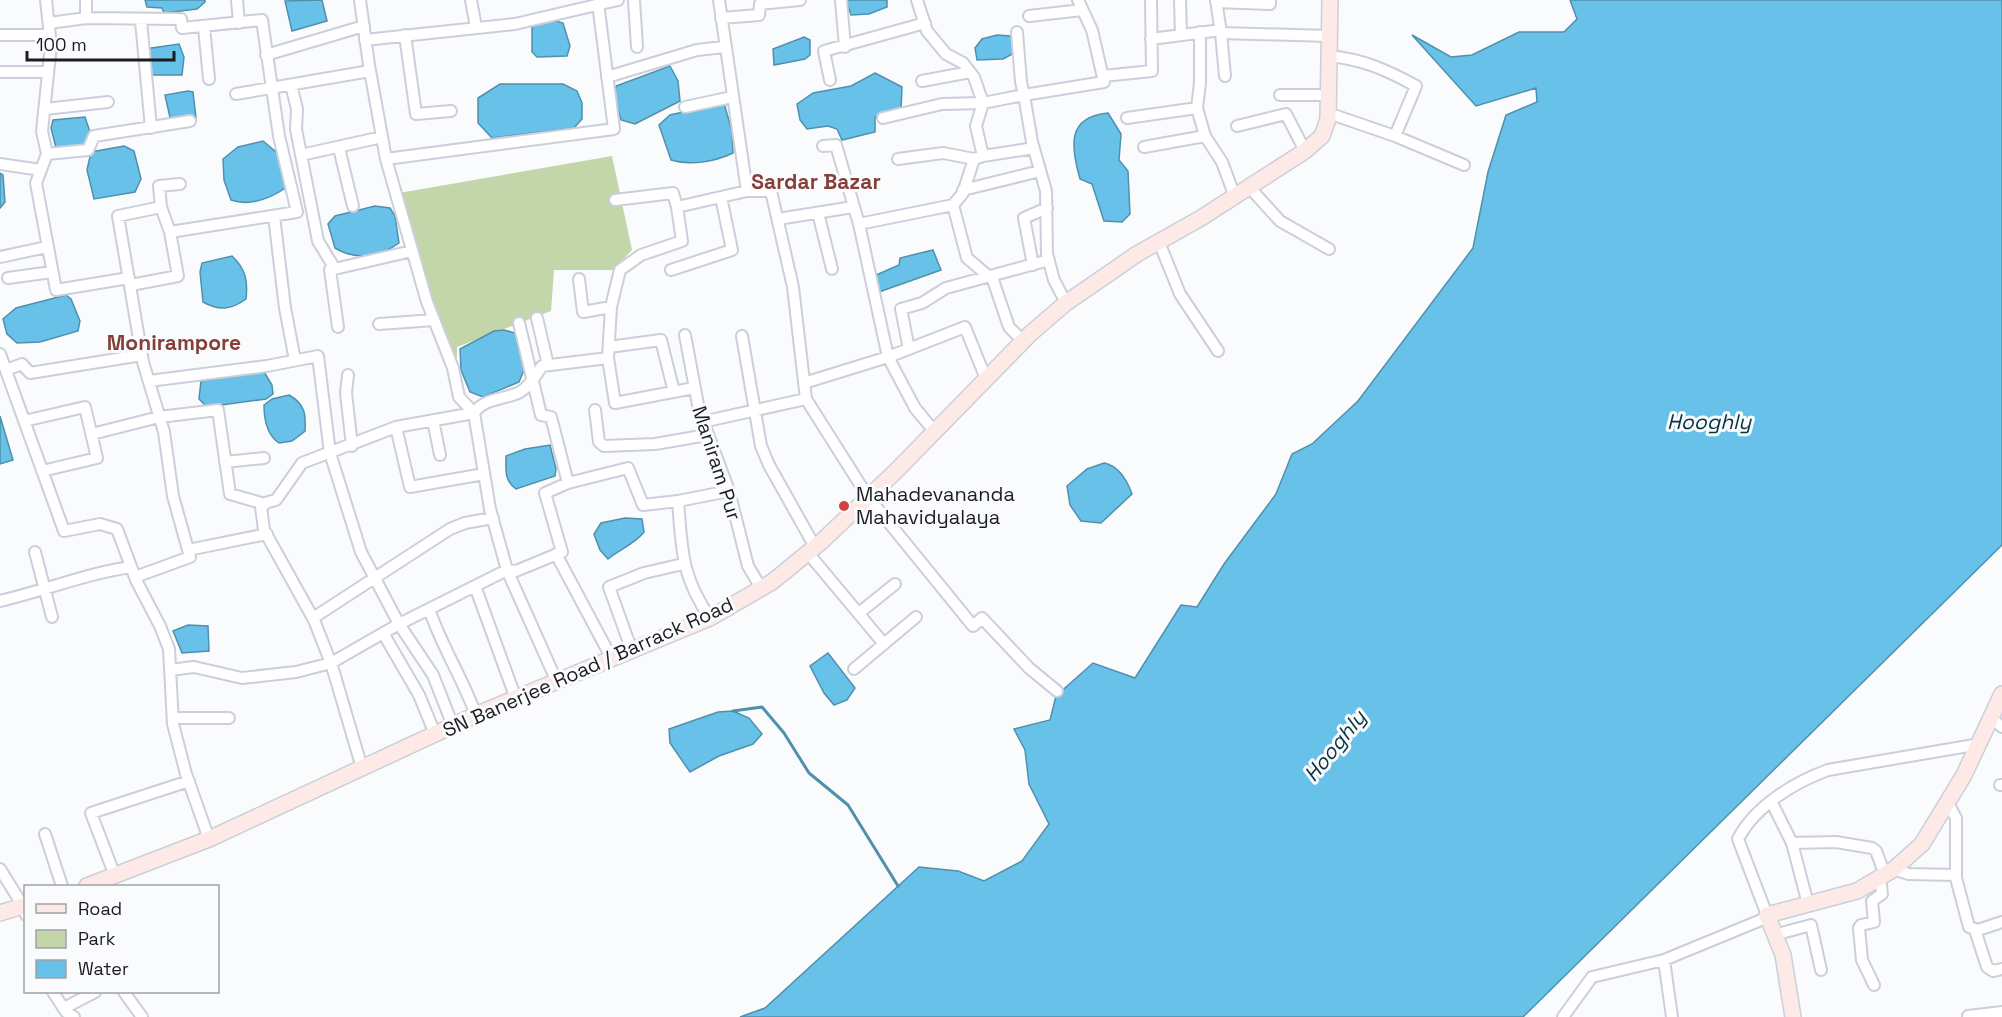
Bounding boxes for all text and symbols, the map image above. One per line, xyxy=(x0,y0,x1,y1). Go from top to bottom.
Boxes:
scale bar xyxy=(27,24,174,62)
text: 100 m xyxy=(36,33,87,56)
district label: Sardar Bazar xyxy=(751,168,881,195)
district label: Monirampore xyxy=(107,329,241,356)
street label: Maniram Pur xyxy=(686,402,748,524)
water label: Hooghly xyxy=(1667,408,1752,435)
place label: Mahadevananda Mahavidyalaya xyxy=(856,481,1015,530)
marker: Mahadevananda Mahavidyalaya xyxy=(837,499,851,513)
street label: SN Banerjee Road / Barrack Road xyxy=(439,591,737,743)
water label: Hooghly xyxy=(1298,704,1372,787)
legend xyxy=(24,885,219,993)
text: Road xyxy=(78,897,122,920)
text: Park xyxy=(78,927,116,950)
text: Water xyxy=(78,957,129,980)

